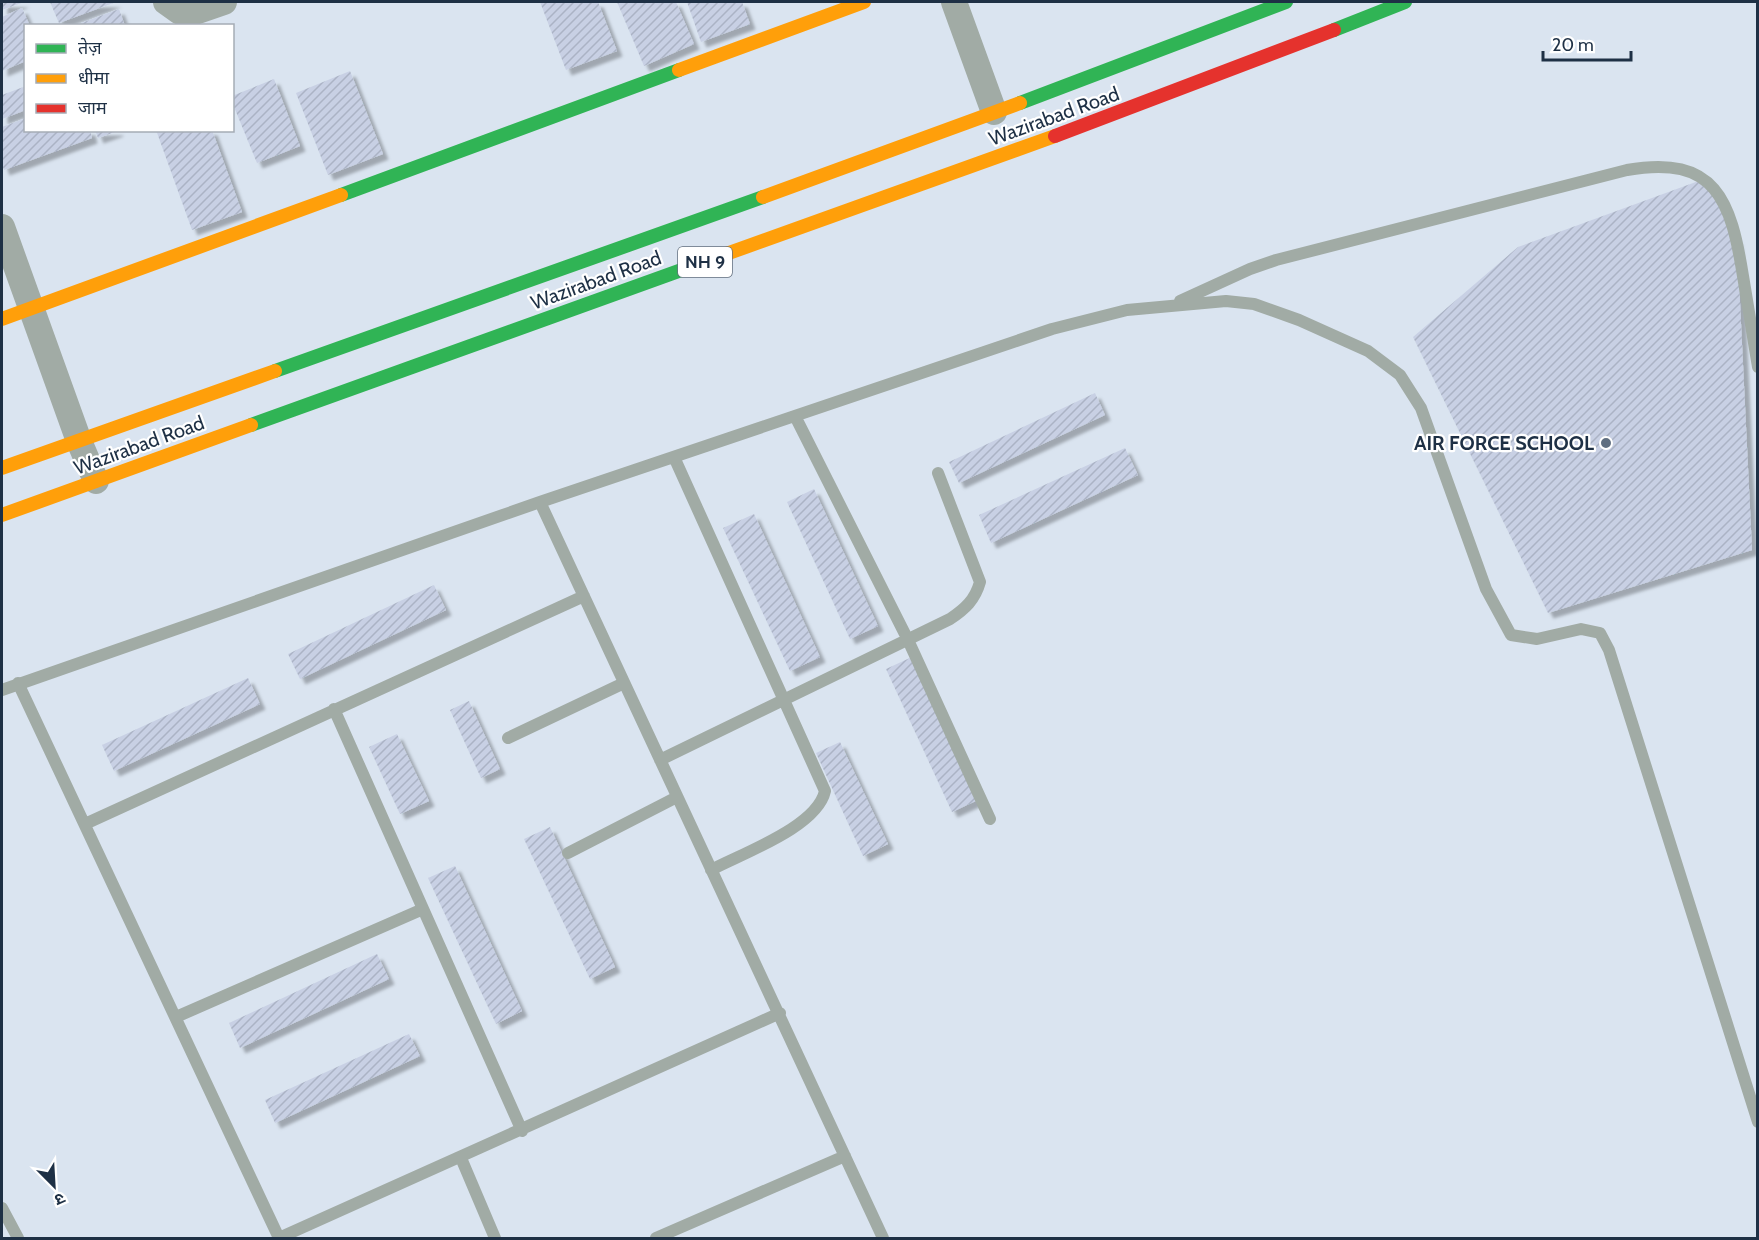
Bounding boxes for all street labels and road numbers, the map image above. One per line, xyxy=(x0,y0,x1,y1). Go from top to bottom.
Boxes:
street label: Wazirabad Road xyxy=(986,81,1122,151)
street label: Wazirabad Road xyxy=(528,245,664,315)
road number: NH 9 xyxy=(678,247,732,277)
street label: Wazirabad Road xyxy=(71,410,207,480)

